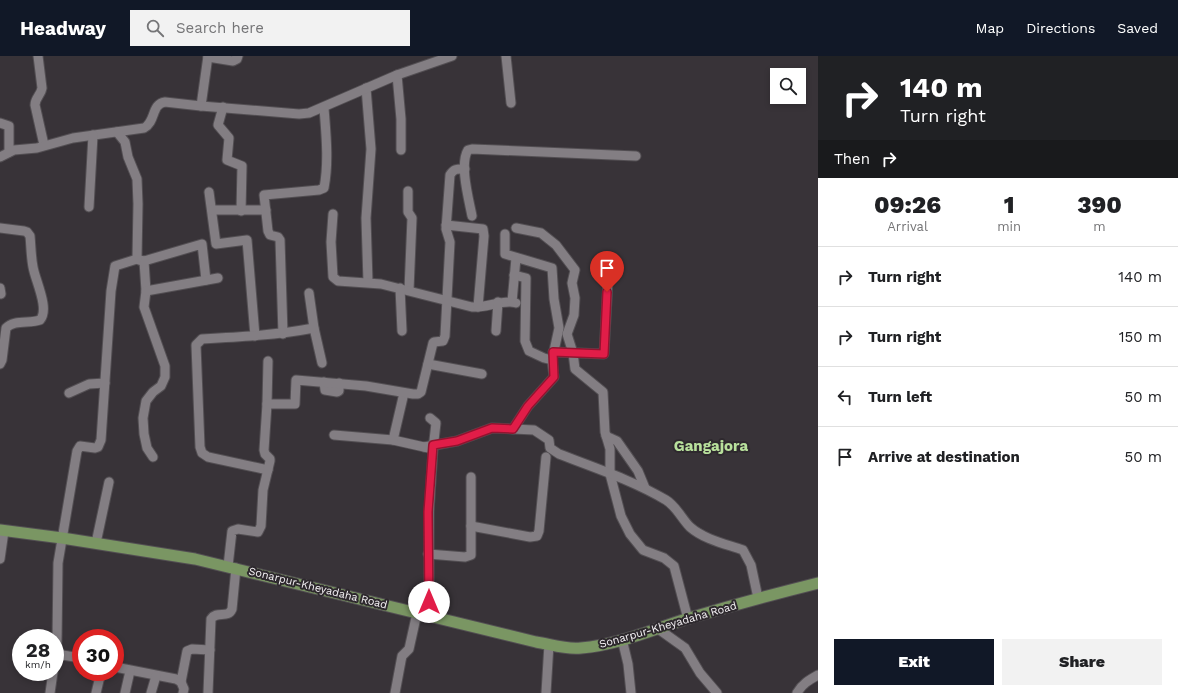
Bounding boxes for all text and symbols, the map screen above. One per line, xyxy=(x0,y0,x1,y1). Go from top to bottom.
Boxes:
search box xyxy=(130,10,410,46)
text: Headway xyxy=(20,17,106,40)
icon: search xyxy=(144,17,166,39)
text: Search here xyxy=(176,19,264,37)
text: Map xyxy=(976,20,1004,36)
text: Directions xyxy=(1026,20,1095,36)
text: Saved xyxy=(1117,20,1158,36)
map controls xyxy=(770,68,806,104)
button: search xyxy=(770,68,806,104)
text: 140 m xyxy=(900,71,983,104)
icon: right xyxy=(834,72,886,124)
text: Turn right xyxy=(900,105,986,126)
icon: right xyxy=(878,148,900,170)
text: Then xyxy=(834,150,870,168)
text: 09:26 xyxy=(874,191,941,219)
text: 1 xyxy=(1004,191,1014,219)
text: 390 xyxy=(1077,191,1122,219)
text: Arrival xyxy=(887,219,928,234)
text: min xyxy=(997,219,1021,234)
text: m xyxy=(1093,219,1106,234)
pin xyxy=(590,251,624,292)
icon: arrive xyxy=(596,257,618,279)
icon: right xyxy=(834,266,856,288)
text: Turn right xyxy=(868,268,941,286)
text: 140 m xyxy=(1118,268,1162,286)
icon: right xyxy=(834,326,856,348)
text: Turn right xyxy=(868,328,941,346)
text: 150 m xyxy=(1119,328,1162,346)
icon: left xyxy=(834,386,856,408)
text: Turn left xyxy=(868,388,932,406)
text: 50 m xyxy=(1125,388,1162,406)
district label: Gangajora xyxy=(674,437,748,455)
icon: arrive xyxy=(834,446,856,468)
text: Arrive at destination xyxy=(868,448,1020,466)
text: 50 m xyxy=(1125,448,1162,466)
street label: Sonarpur-Kheyadaha Road xyxy=(247,564,389,612)
position arrow xyxy=(408,581,450,623)
street label: Sonarpur-Kheyadaha Road xyxy=(598,599,738,651)
speed limit sign: 30 xyxy=(72,629,124,681)
text: 28 xyxy=(26,638,50,662)
button: Exit xyxy=(834,639,994,685)
button: Share xyxy=(1002,639,1162,685)
text: km/h xyxy=(25,659,51,670)

